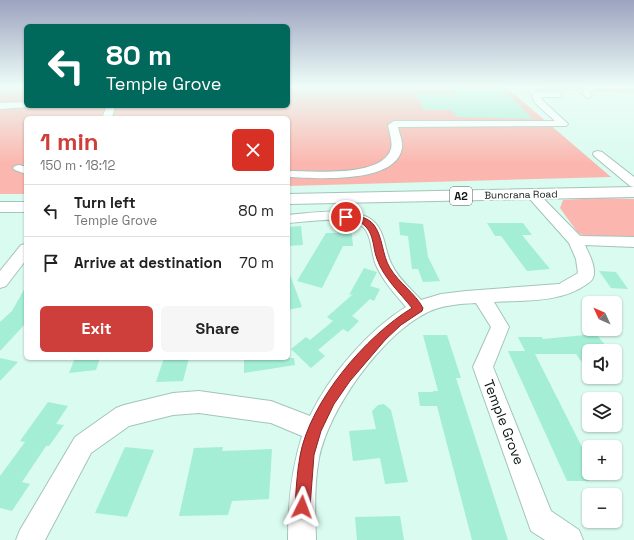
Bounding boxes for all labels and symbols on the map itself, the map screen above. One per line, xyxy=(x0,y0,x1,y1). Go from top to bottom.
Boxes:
road number: A2 xyxy=(450,187,472,205)
street label: Buncrana Road xyxy=(484,187,558,202)
pin xyxy=(329,200,363,234)
north arrow xyxy=(582,296,622,336)
street label: Temple Grove xyxy=(480,377,528,467)
position arrow xyxy=(281,486,323,528)

